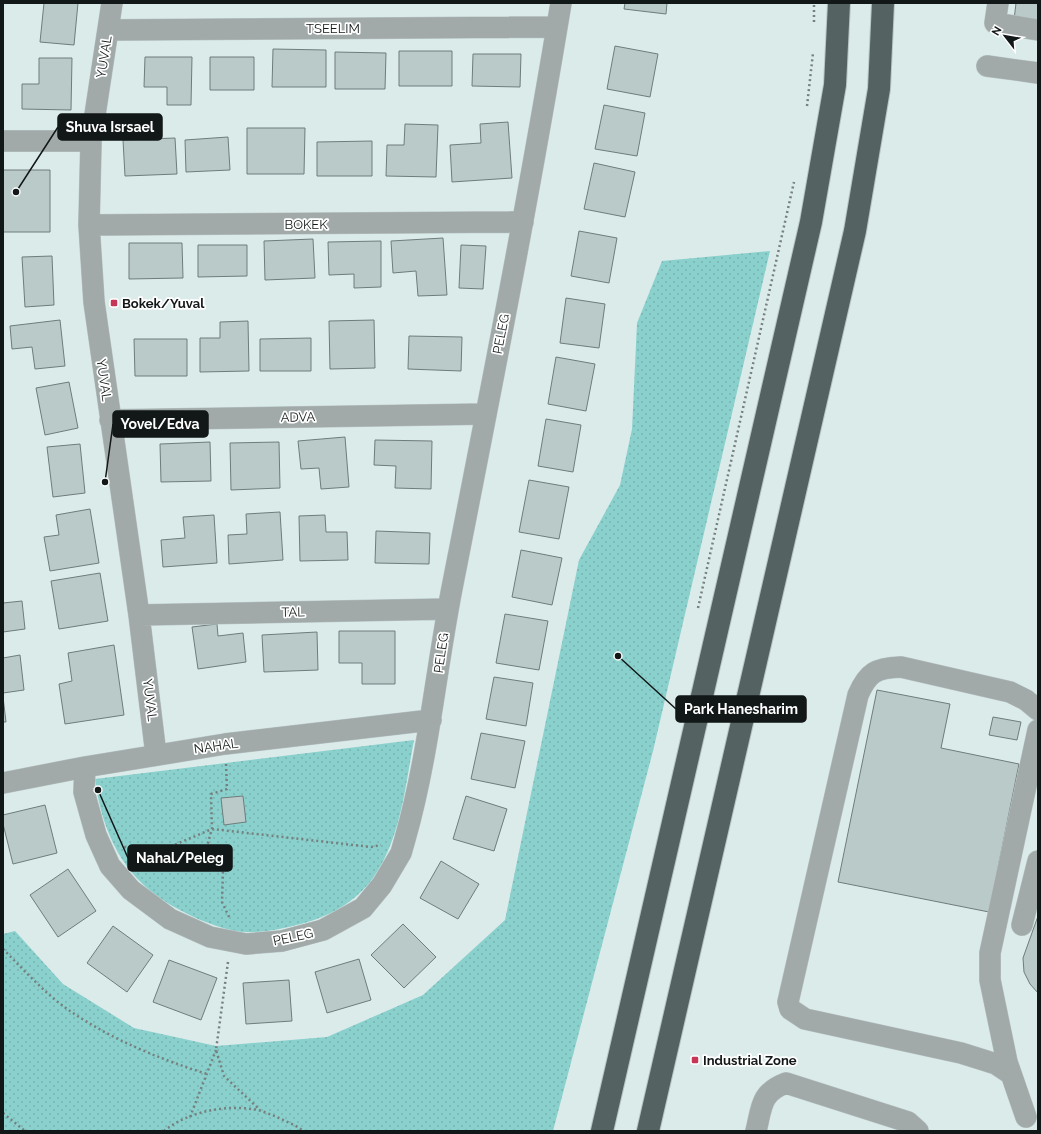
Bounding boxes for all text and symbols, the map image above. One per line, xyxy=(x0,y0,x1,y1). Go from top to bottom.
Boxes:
north arrow xyxy=(985,16,1025,56)
street label: TSEELIM xyxy=(306,21,360,36)
text: N xyxy=(989,24,1005,38)
street label: YUVAL xyxy=(93,34,115,79)
callout: Shuva Isrsael xyxy=(58,114,162,140)
text: Shuva Isrsael xyxy=(66,119,155,135)
street label: BOKEK xyxy=(284,217,328,232)
place label: Bokek/Yuval xyxy=(122,296,205,311)
marker: Bokek/Yuval xyxy=(109,298,119,308)
street label: PELEG xyxy=(490,313,512,355)
street label: YUVAL xyxy=(94,358,114,403)
street label: ADVA xyxy=(281,409,316,425)
callout: Yovel/Edva xyxy=(113,411,208,437)
text: Yovel/Edva xyxy=(120,416,200,432)
street label: TAL xyxy=(281,604,305,620)
street label: PELEG xyxy=(431,632,451,674)
street label: YUVAL xyxy=(140,678,160,723)
callout: Park Hanesharim xyxy=(676,696,806,722)
text: Park Hanesharim xyxy=(684,701,798,717)
street label: NAHAL xyxy=(193,735,240,757)
callout: Nahal/Peleg xyxy=(128,845,232,871)
text: Nahal/Peleg xyxy=(136,850,224,866)
street label: PELEG xyxy=(272,925,314,949)
place label: Industrial Zone xyxy=(703,1053,797,1068)
marker: Industrial Zone xyxy=(690,1055,700,1065)

